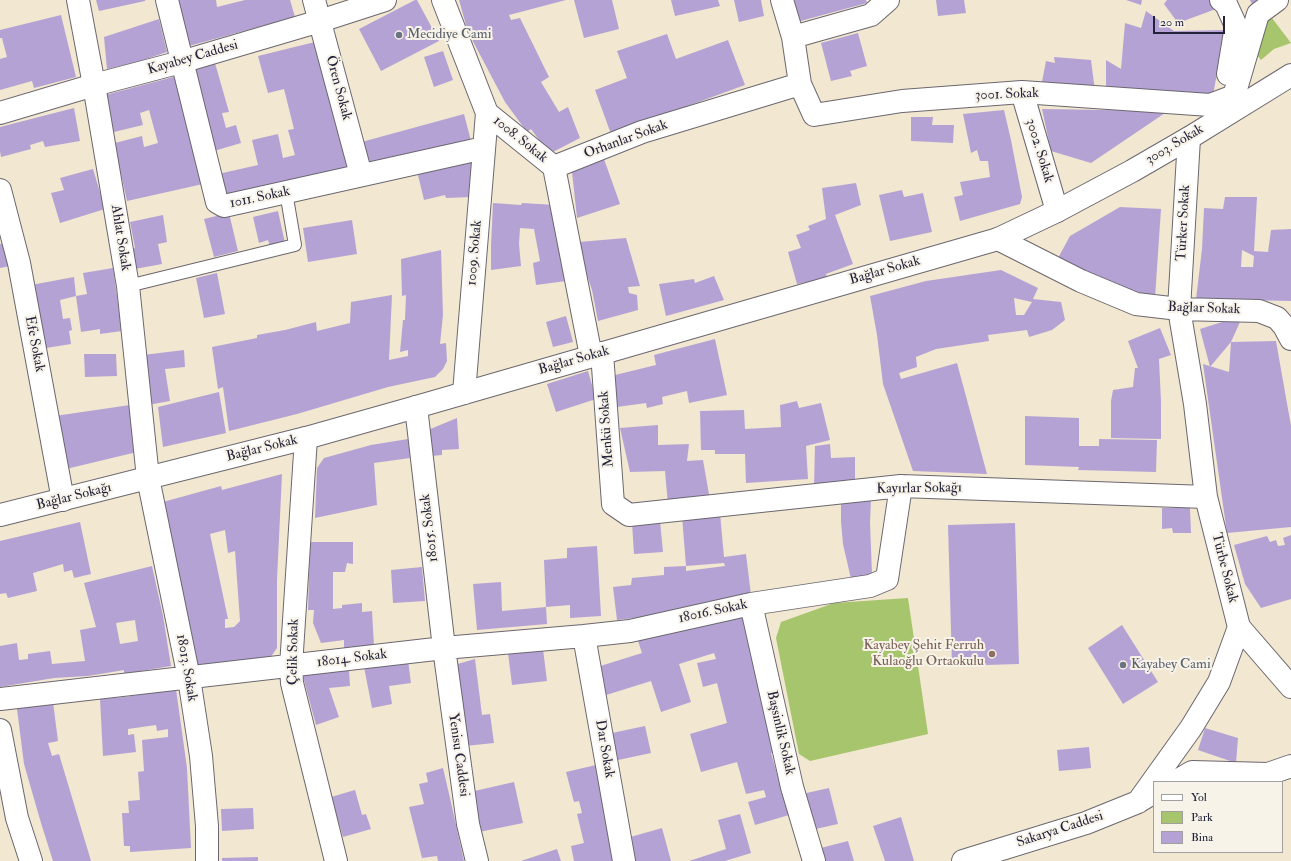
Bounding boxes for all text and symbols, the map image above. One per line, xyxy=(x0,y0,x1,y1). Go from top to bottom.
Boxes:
scale bar xyxy=(1155,8,1227,34)
text: 20 m xyxy=(1160,15,1184,30)
place label: Mecidiye Cami xyxy=(407,27,491,43)
marker: Mecidiye Cami xyxy=(394,30,404,40)
street label: Kayabey Caddesi xyxy=(146,37,240,79)
street label: Ören Sokak xyxy=(321,54,355,122)
street label: 3001. Sokak xyxy=(975,85,1039,105)
street label: 1008. Sokak xyxy=(489,113,551,167)
street label: Orhanlar Sokak xyxy=(582,117,670,163)
street label: 3002. Sokak xyxy=(1021,117,1057,185)
street label: 3003. Sokak xyxy=(1143,121,1207,169)
street label: 1011. Sokak xyxy=(228,183,292,213)
street label: Türker Sokak xyxy=(1174,184,1194,262)
street label: Ahlat Sokak xyxy=(106,204,134,272)
street label: 1009. Sokak xyxy=(464,220,486,286)
street label: Bağlar Sokak xyxy=(848,253,922,289)
street label: Bağlar Sokak xyxy=(1167,299,1241,319)
street label: Efe Sokak xyxy=(20,314,48,374)
street label: Bağlar Sokak xyxy=(537,343,611,379)
street label: Menkü Sokak xyxy=(596,390,618,468)
street label: Bağlar Sokak xyxy=(225,432,299,466)
street label: Bağlar Sokağı xyxy=(35,480,113,514)
street label: Kayırlar Sokağı xyxy=(876,480,962,498)
street label: 18015. Sokak xyxy=(417,493,443,563)
street label: Türbe Sokak xyxy=(1207,531,1241,605)
street label: 18016. Sokak xyxy=(677,597,749,627)
street label: Çelik Sokak xyxy=(285,619,303,685)
street label: 18013. Sokak xyxy=(172,633,200,703)
place label: Kayabey Şehit Ferruh Kulaoğlu Ortaokulu xyxy=(863,638,984,670)
street label: 18014. Sokak xyxy=(316,646,388,672)
marker: Kayabey Şehit Ferruh Kulaoğlu Ortaokulu xyxy=(987,649,997,659)
place label: Kayabey Cami xyxy=(1131,657,1211,673)
marker: Kayabey Cami xyxy=(1118,660,1128,670)
street label: Başsinlik Sokak xyxy=(762,689,798,777)
street label: Yenisu Caddesi xyxy=(444,712,472,798)
street label: Dar Sokak xyxy=(591,719,617,779)
legend xyxy=(1153,781,1283,853)
text: Yol xyxy=(1191,790,1207,805)
street label: Sakarya Caddesi xyxy=(1015,808,1105,852)
text: Park xyxy=(1191,810,1213,825)
text: Bina xyxy=(1191,830,1213,845)

